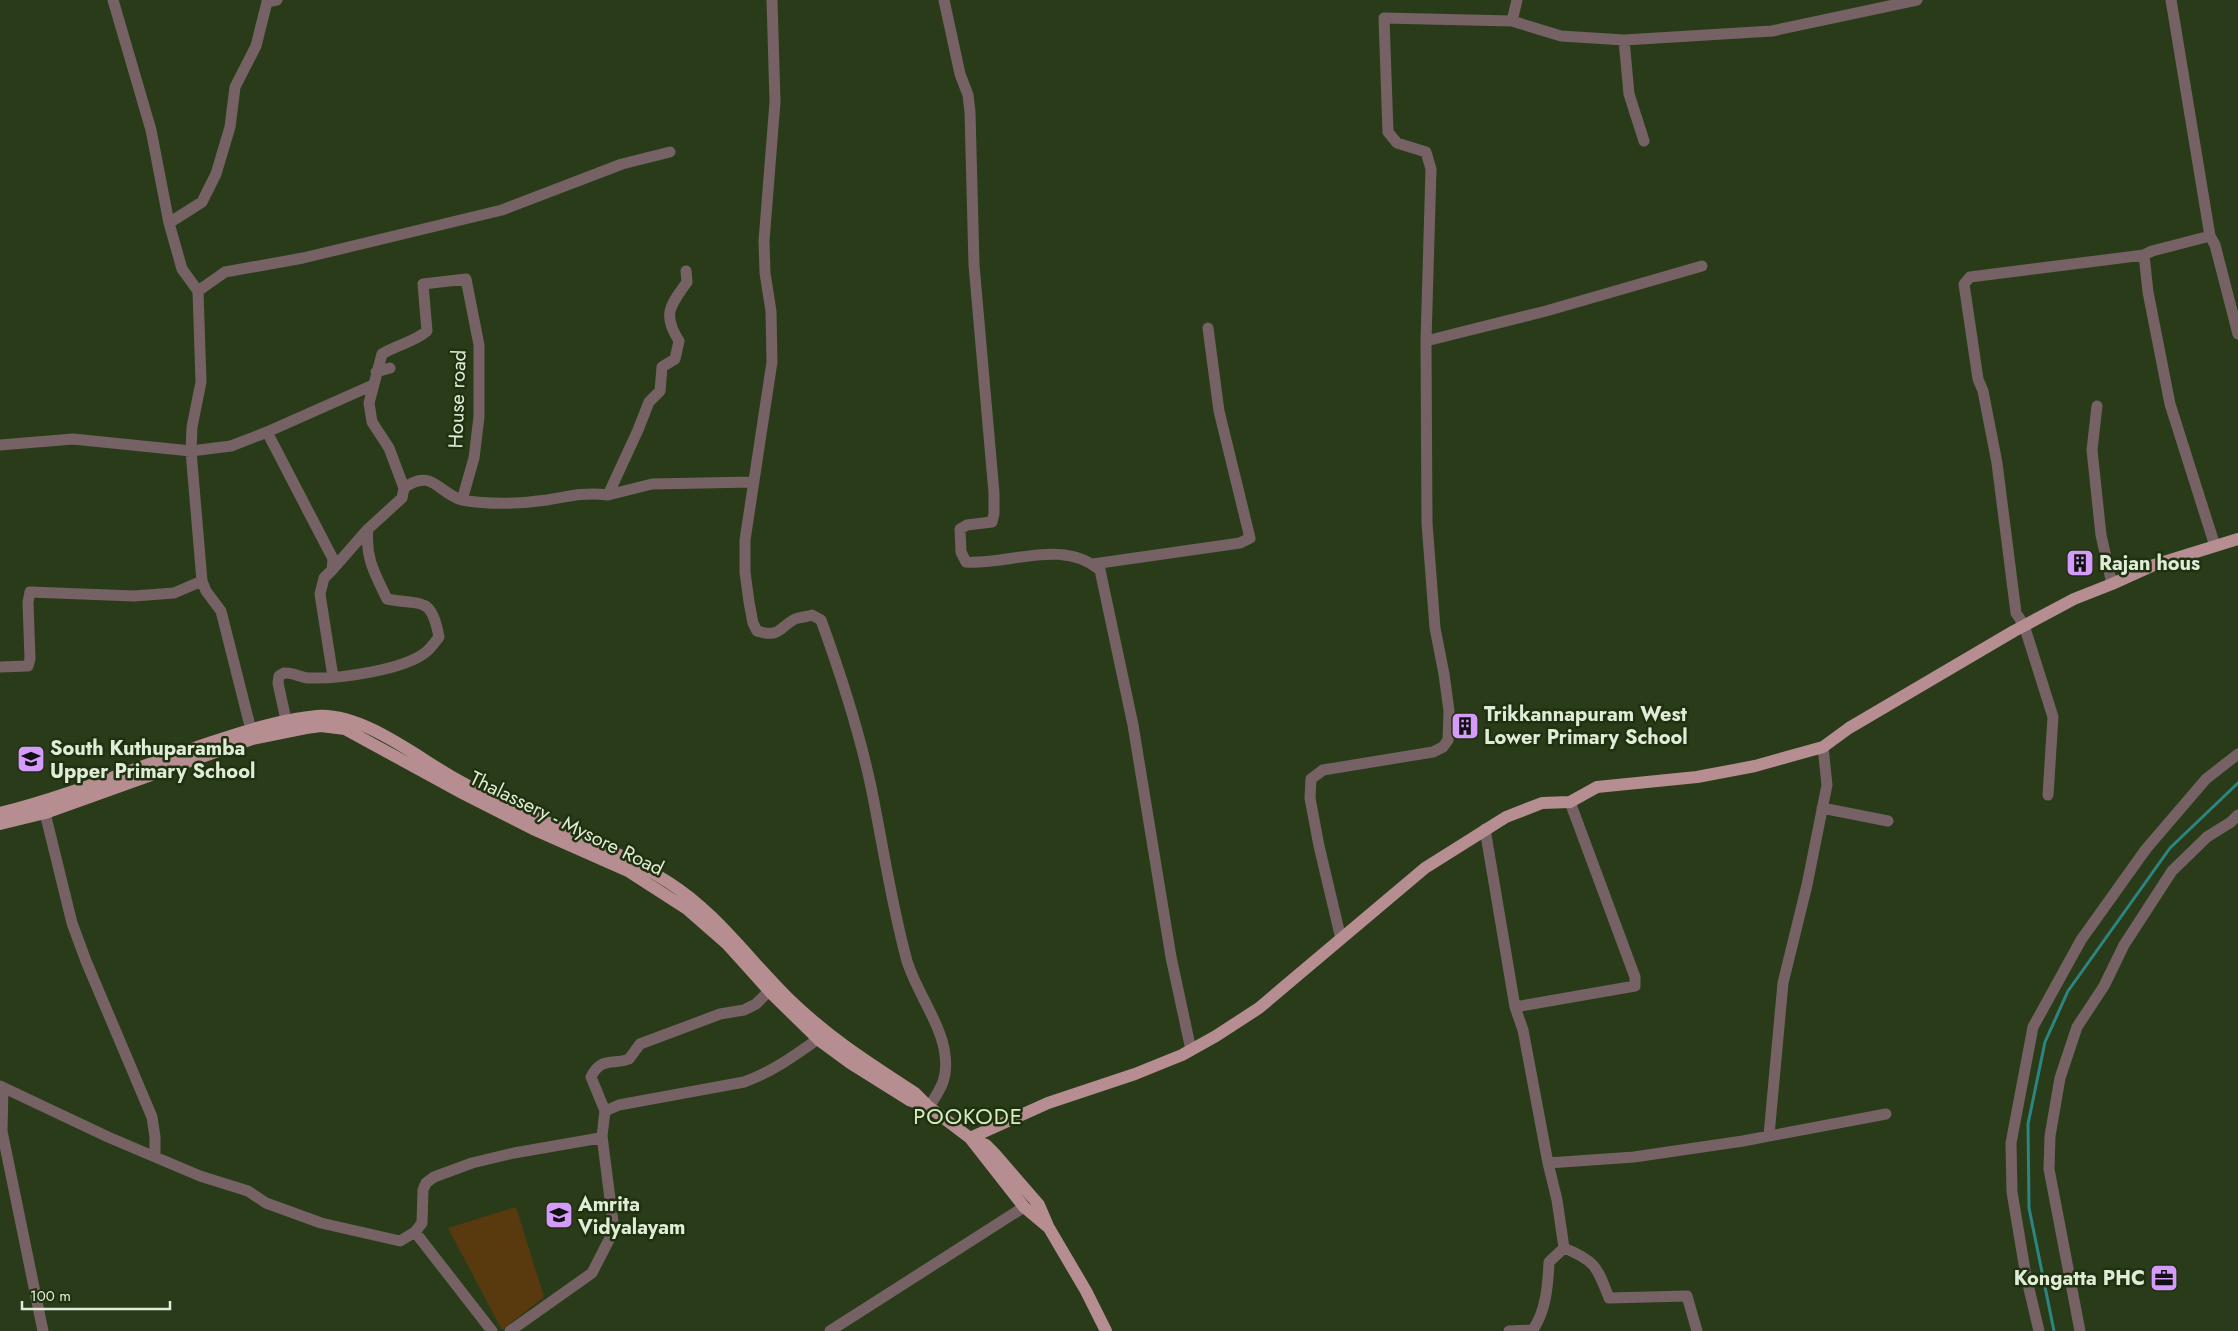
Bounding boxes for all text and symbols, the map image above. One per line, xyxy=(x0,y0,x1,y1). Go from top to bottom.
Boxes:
street label: House road xyxy=(441,349,474,449)
building icon: Rajan hous xyxy=(2065,548,2095,578)
place label: Rajan hous xyxy=(2099,549,2200,578)
place label: Trikkannapuram West Lower Primary School xyxy=(1484,700,1688,752)
building icon: Trikkannapuram West Lower Primary School xyxy=(1450,711,1480,741)
place label: South Kuthuparamba Upper Primary School xyxy=(50,734,255,786)
school or university icon: South Kuthuparamba Upper Primary School xyxy=(16,744,46,774)
street label: Thalassery - Mysore Road xyxy=(465,764,669,883)
district label: POOKODE xyxy=(913,1100,1023,1132)
place label: Amrita Vidyalayam xyxy=(577,1190,685,1242)
school or university icon: Amrita Vidyalayam xyxy=(544,1200,574,1230)
office icon: Kongatta PHC xyxy=(2149,1263,2179,1293)
place label: Kongatta PHC xyxy=(2014,1264,2145,1293)
scale bar xyxy=(22,1278,170,1310)
text: 100 m xyxy=(30,1285,71,1307)

